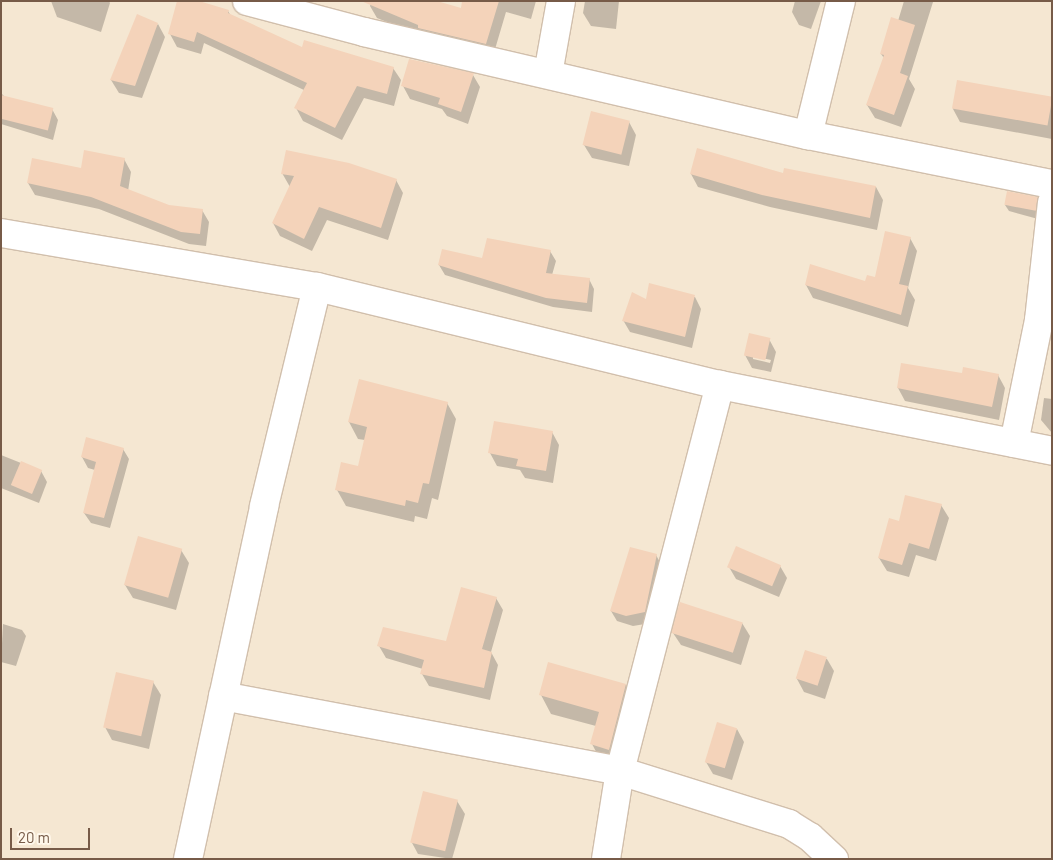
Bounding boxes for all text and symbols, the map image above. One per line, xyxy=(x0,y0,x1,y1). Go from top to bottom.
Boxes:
scale bar xyxy=(12,818,92,850)
text: 20 m xyxy=(18,828,50,846)

